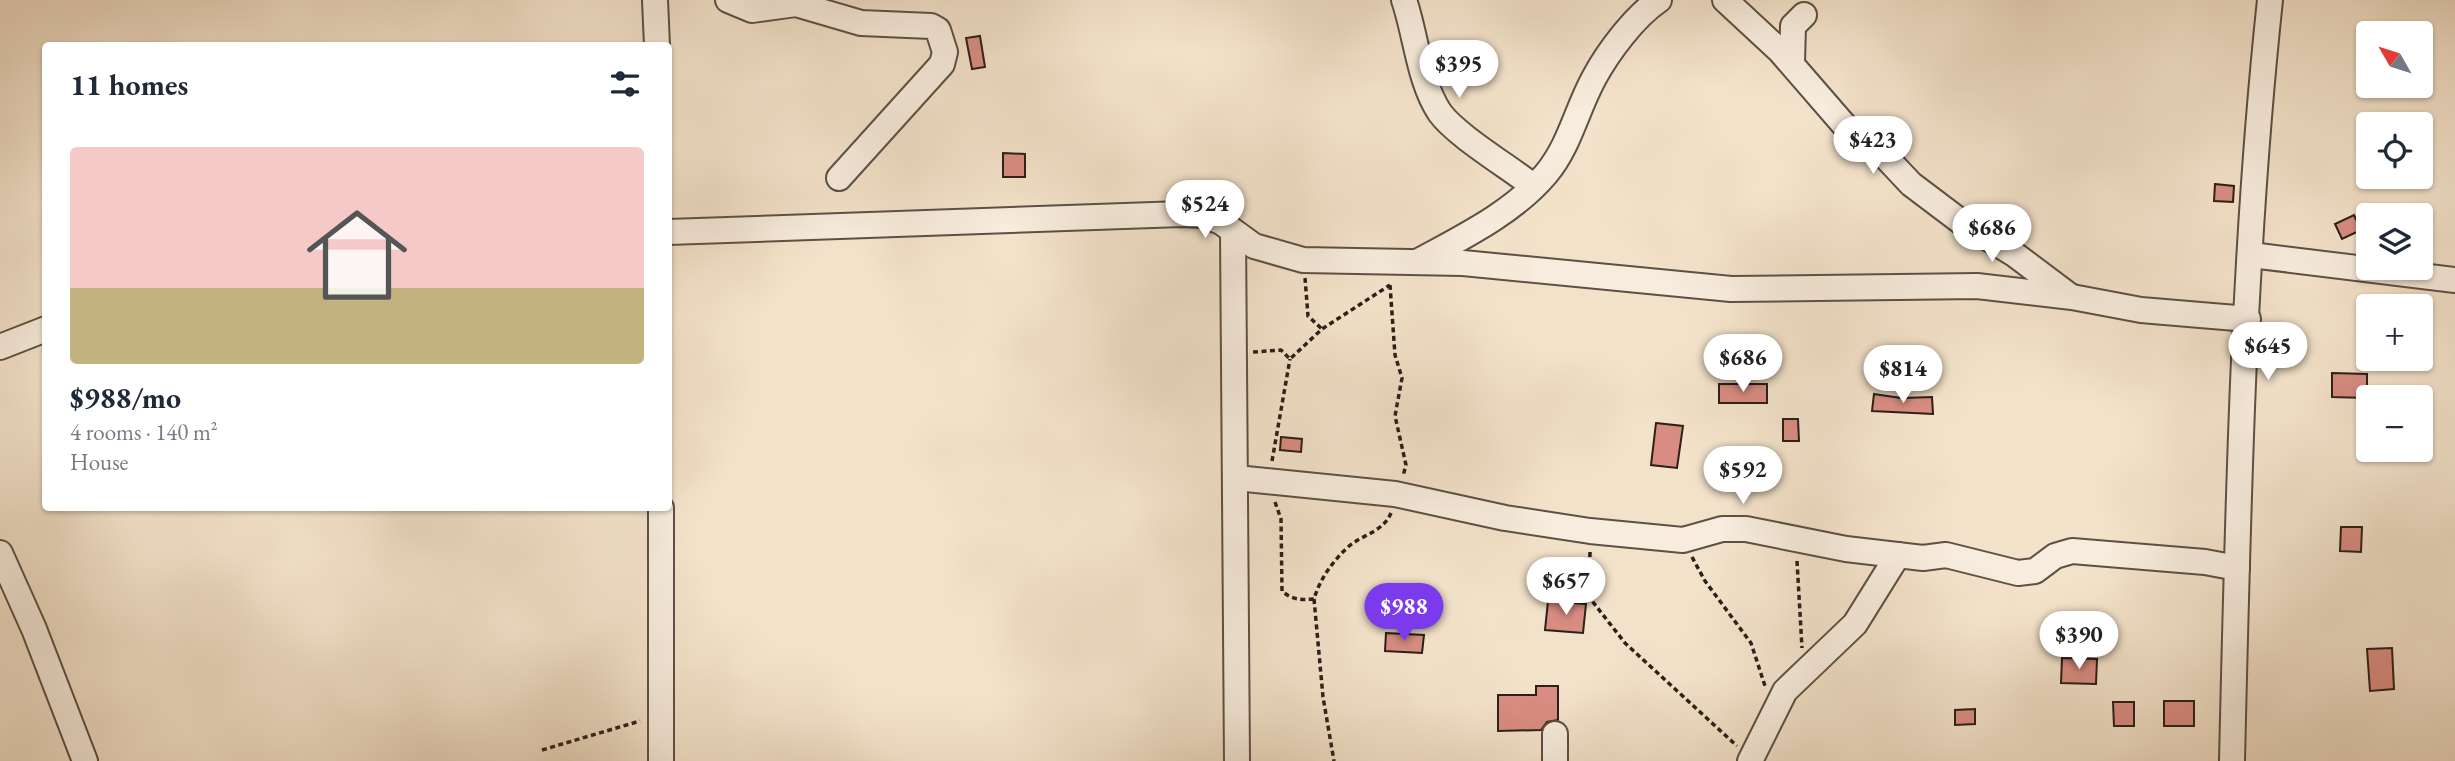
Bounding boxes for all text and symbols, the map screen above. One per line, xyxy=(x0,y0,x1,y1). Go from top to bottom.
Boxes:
north arrow xyxy=(2356,21,2432,98)
map controls xyxy=(2356,21,2433,462)
pin: $395 xyxy=(1418,41,1500,100)
text: $395 xyxy=(1435,48,1483,78)
text: 11 homes xyxy=(70,65,188,104)
icon: filters xyxy=(606,65,644,103)
button: locate xyxy=(2356,112,2433,189)
pin: $423 xyxy=(1832,116,1914,176)
text: $423 xyxy=(1849,124,1897,154)
pin: $524 xyxy=(1164,180,1246,240)
text: $524 xyxy=(1181,188,1229,218)
icon: home xyxy=(294,192,420,318)
button: layers xyxy=(2356,203,2433,280)
pin: $686 xyxy=(1951,204,2033,264)
text: $686 xyxy=(1968,212,2016,242)
button: + xyxy=(2356,294,2433,371)
pin: $645 xyxy=(2227,322,2309,382)
text: $645 xyxy=(2244,330,2292,360)
pin: $686 xyxy=(1702,334,1784,394)
text: $686 xyxy=(1719,342,1767,372)
pin: $814 xyxy=(1862,346,1944,405)
text: $814 xyxy=(1879,353,1927,383)
text: $988/mo xyxy=(70,378,181,417)
button: − xyxy=(2356,385,2433,462)
text: 4 rooms · 140 m² xyxy=(70,417,218,447)
text: House xyxy=(70,447,129,477)
pin: $592 xyxy=(1702,447,1784,506)
text: $592 xyxy=(1719,454,1767,484)
pin: $657 xyxy=(1525,558,1607,617)
text: $657 xyxy=(1542,565,1590,595)
pin: $988 xyxy=(1363,584,1445,643)
text: $988 xyxy=(1380,591,1428,621)
pin: $390 xyxy=(2038,612,2120,671)
text: $390 xyxy=(2055,619,2103,649)

